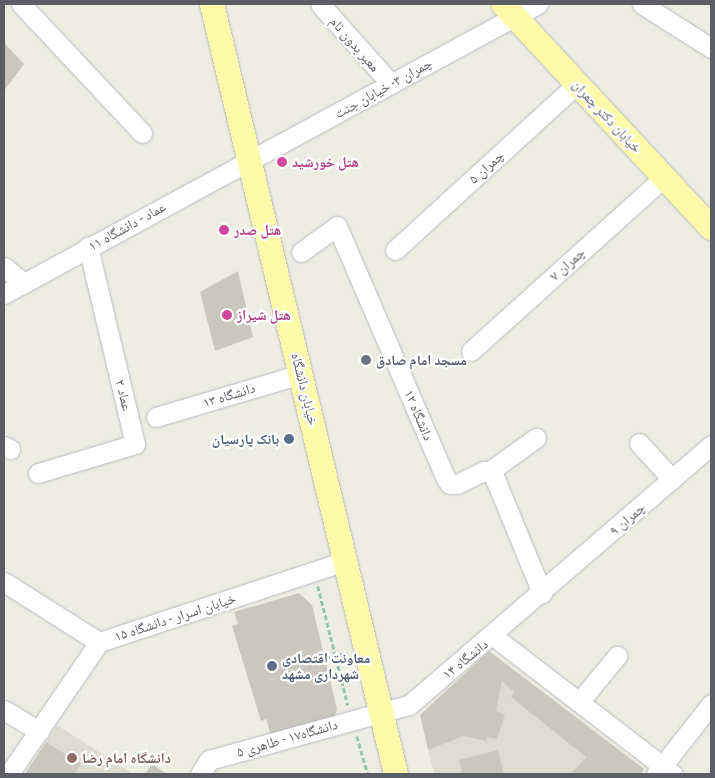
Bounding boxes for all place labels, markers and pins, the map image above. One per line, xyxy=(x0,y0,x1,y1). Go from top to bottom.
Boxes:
place label: هتل خورشید xyxy=(292,154,359,170)
marker: هتل خورشید xyxy=(276,156,288,168)
place label: هتل صدر xyxy=(234,222,281,238)
marker: هتل صدر xyxy=(218,224,230,236)
place label: هتل شیراز xyxy=(237,307,291,323)
marker: هتل شیراز xyxy=(221,309,233,321)
place label: مسجد امام صادق xyxy=(376,352,467,368)
marker: مسجد امام صادق xyxy=(360,354,372,366)
place label: بانک پارسیان xyxy=(212,431,279,447)
marker: بانک پارسیان xyxy=(283,433,295,445)
place label: معاونت اقتصادی شهرداری مشهد xyxy=(282,650,370,682)
marker: معاونت اقتصادی شهرداری مشهد xyxy=(266,660,278,672)
place label: دانشگاه امام رضا xyxy=(82,750,171,766)
marker: دانشگاه امام رضا xyxy=(66,752,78,764)

